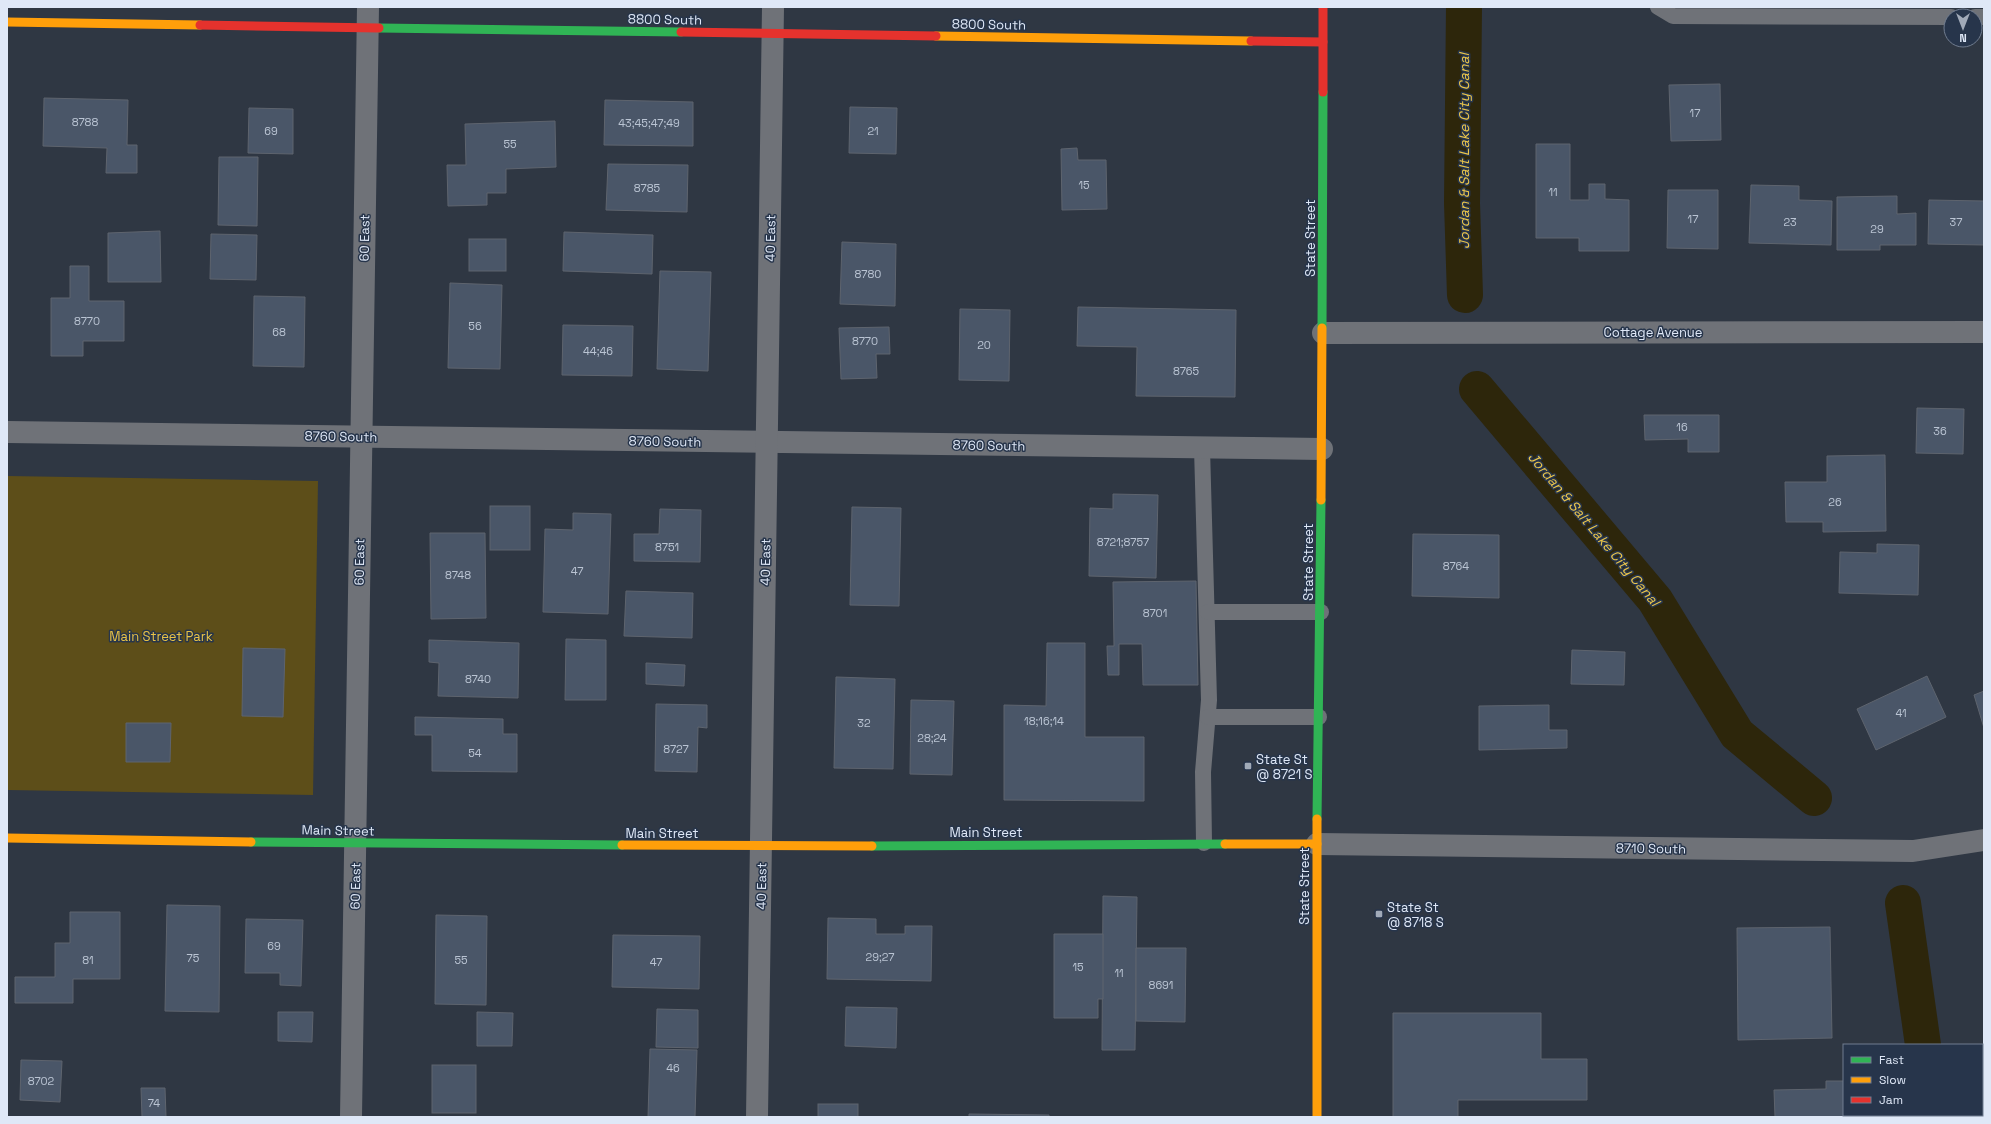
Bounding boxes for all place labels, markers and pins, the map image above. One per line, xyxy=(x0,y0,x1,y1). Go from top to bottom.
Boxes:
place label: State St @ 8721 S xyxy=(1256,751,1312,783)
marker: State St @ 8721 S xyxy=(1243,761,1253,771)
place label: State St @ 8718 S xyxy=(1387,899,1444,931)
marker: State St @ 8718 S xyxy=(1374,909,1384,919)

